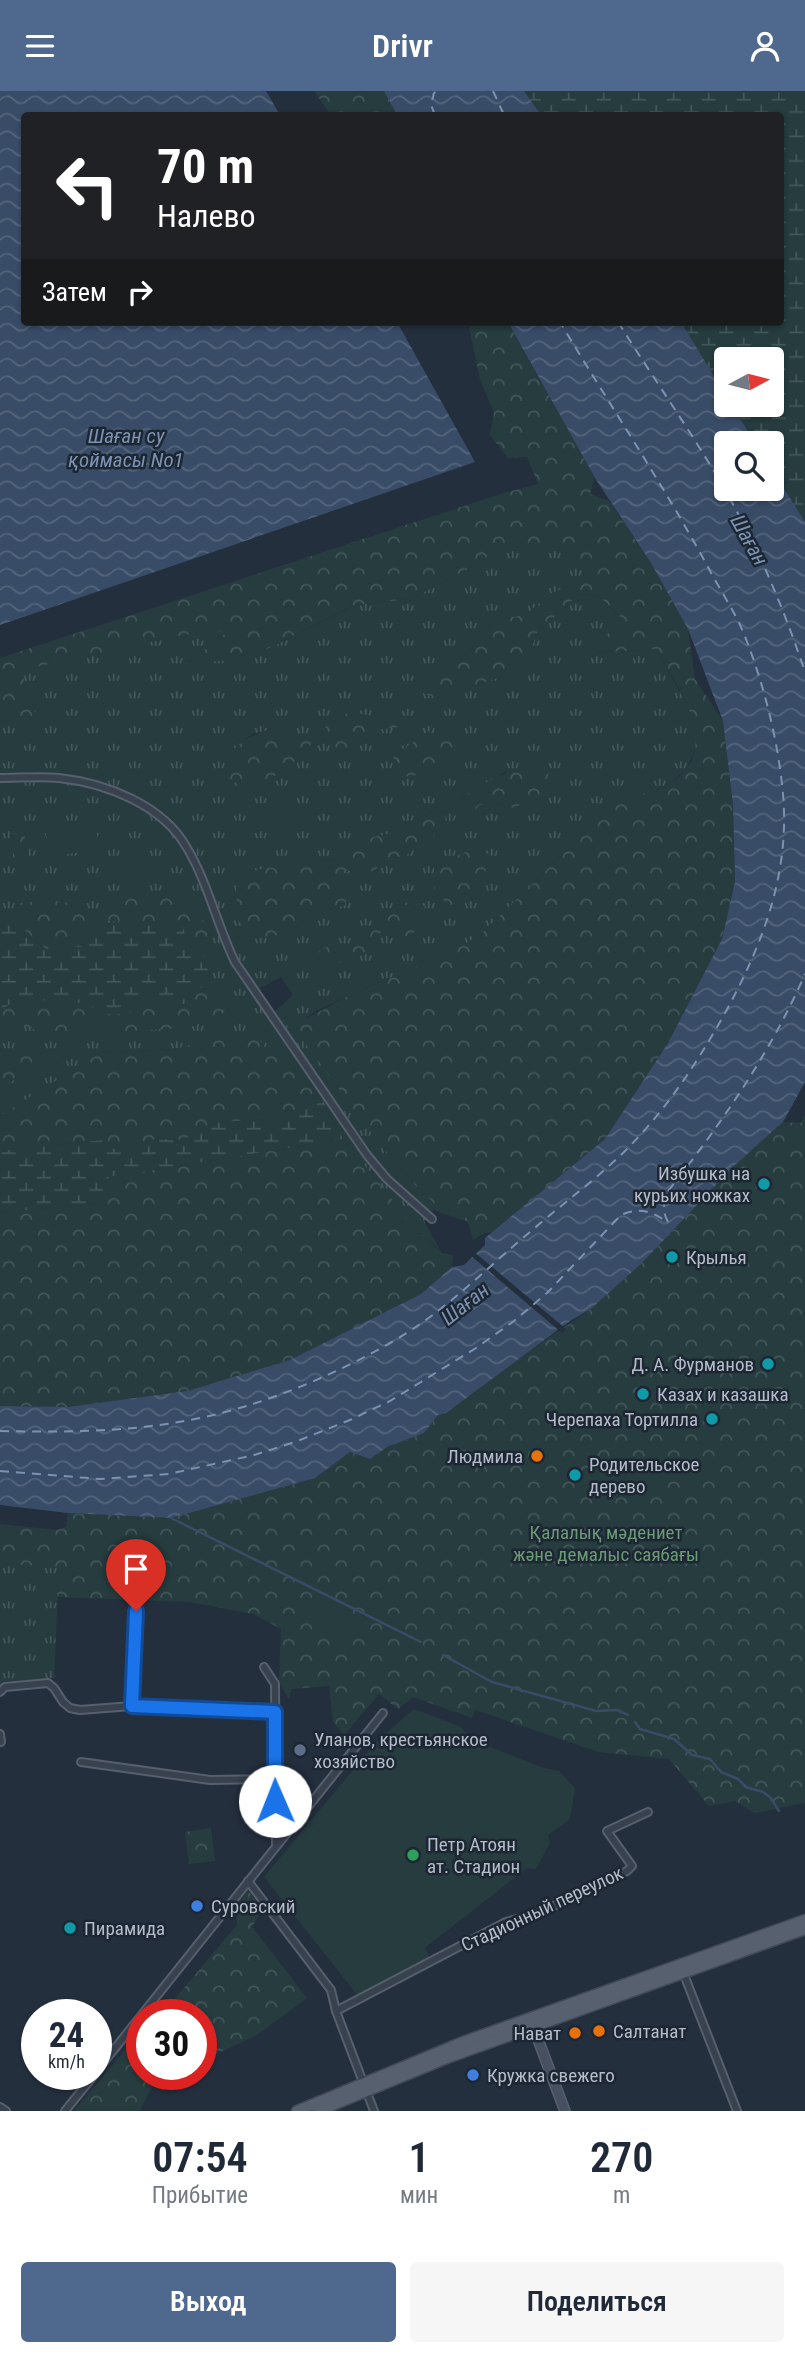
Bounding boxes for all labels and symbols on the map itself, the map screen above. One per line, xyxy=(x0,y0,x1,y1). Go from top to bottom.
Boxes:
north arrow xyxy=(714,347,784,417)
water label: Шаған су қоймасы No1 xyxy=(68,424,184,472)
water label: Шаған xyxy=(725,511,773,569)
place label: Избушка на курьих ножках xyxy=(634,1162,750,1207)
marker: Избушка на курьих ножках xyxy=(756,1176,772,1192)
place label: Крылья xyxy=(686,1246,747,1269)
marker: Крылья xyxy=(664,1249,680,1265)
water label: Шаған xyxy=(436,1278,494,1330)
place label: Д. А. Фурманов xyxy=(631,1353,754,1376)
marker: Д. А. Фурманов xyxy=(760,1356,776,1372)
place label: Казах и казашка xyxy=(657,1383,789,1406)
marker: Казах и казашка xyxy=(635,1386,651,1402)
place label: Черепаха Тортилла xyxy=(546,1408,698,1431)
marker: Черепаха Тортилла xyxy=(704,1411,720,1427)
place label: Людмила xyxy=(447,1445,523,1468)
marker: Людмила xyxy=(529,1448,545,1464)
place label: Родительское дерево xyxy=(589,1453,699,1498)
marker: Родительское дерево xyxy=(567,1467,583,1483)
park label: Қалалық мәдениет және демалыс саябағы xyxy=(513,1521,699,1566)
pin xyxy=(106,1539,166,1611)
place label: Уланов, крестьянское хозяйство xyxy=(314,1728,488,1773)
marker: Уланов, крестьянское хозяйство xyxy=(292,1742,308,1758)
position arrow xyxy=(238,1764,312,1838)
place label: Петр Атоян ат. Стадион xyxy=(427,1833,520,1878)
marker: Петр Атоян ат. Стадион xyxy=(405,1847,421,1863)
street label: Стадионный переулок xyxy=(457,1861,627,1957)
place label: Суровский xyxy=(211,1895,295,1918)
marker: Суровский xyxy=(189,1898,205,1914)
place label: Пирамида xyxy=(84,1917,165,1940)
marker: Пирамида xyxy=(62,1920,78,1936)
speed limit sign: 30 xyxy=(126,1999,217,2090)
place label: Салтанат xyxy=(613,2020,686,2043)
place label: Нават xyxy=(514,2022,561,2045)
marker: Салтанат xyxy=(591,2023,607,2039)
marker: Нават xyxy=(567,2025,583,2041)
place label: Кружка свежего xyxy=(487,2064,615,2087)
marker: Кружка свежего xyxy=(465,2067,481,2083)

